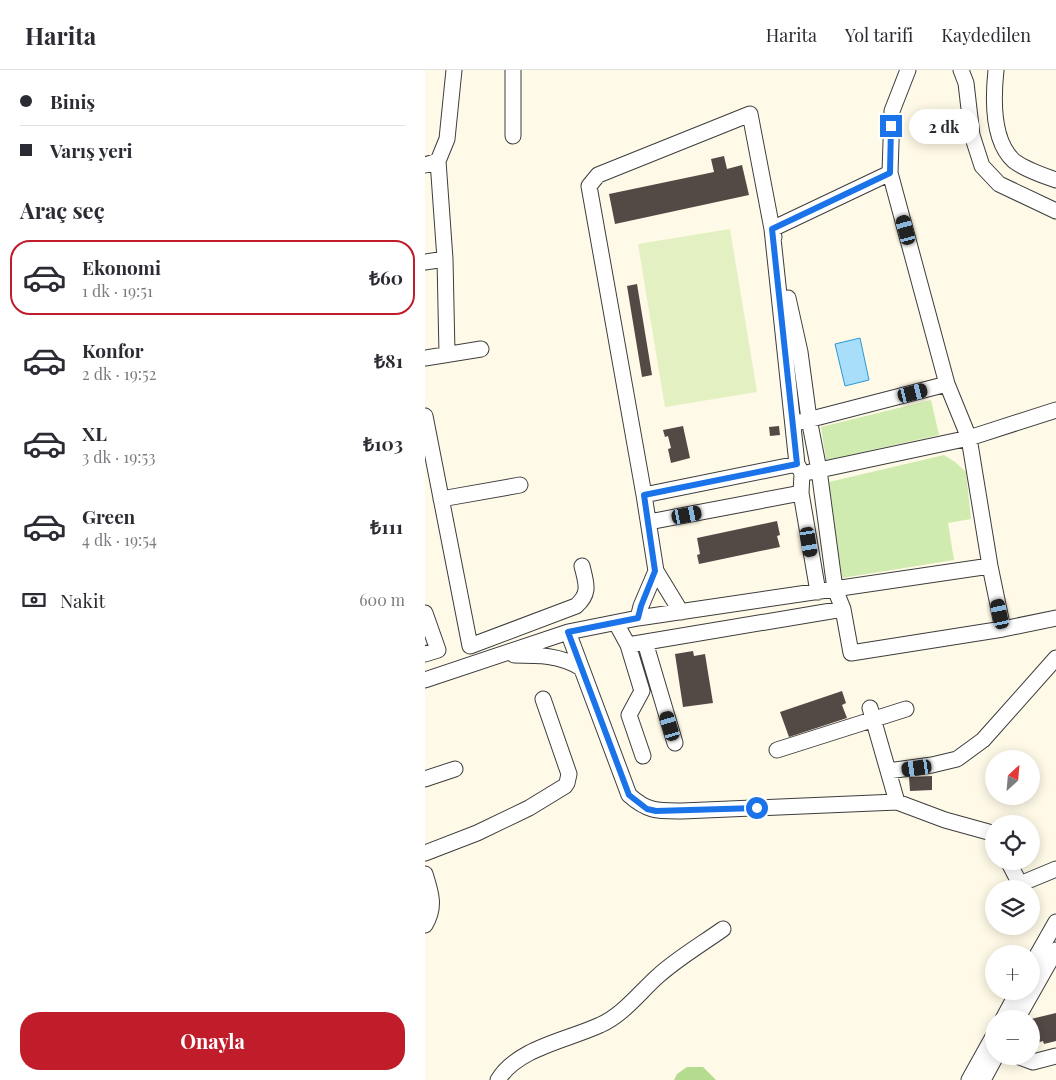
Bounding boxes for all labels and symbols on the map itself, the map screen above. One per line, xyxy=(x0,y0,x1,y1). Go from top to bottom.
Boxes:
callout: 2 dk xyxy=(909,108,979,144)
route end xyxy=(880,115,902,137)
car xyxy=(894,214,917,246)
car xyxy=(896,382,929,404)
car xyxy=(670,505,703,525)
car xyxy=(799,526,818,558)
car xyxy=(989,598,1010,630)
car xyxy=(658,709,681,743)
north arrow xyxy=(985,750,1040,805)
car xyxy=(901,758,932,778)
route start xyxy=(746,797,768,819)

